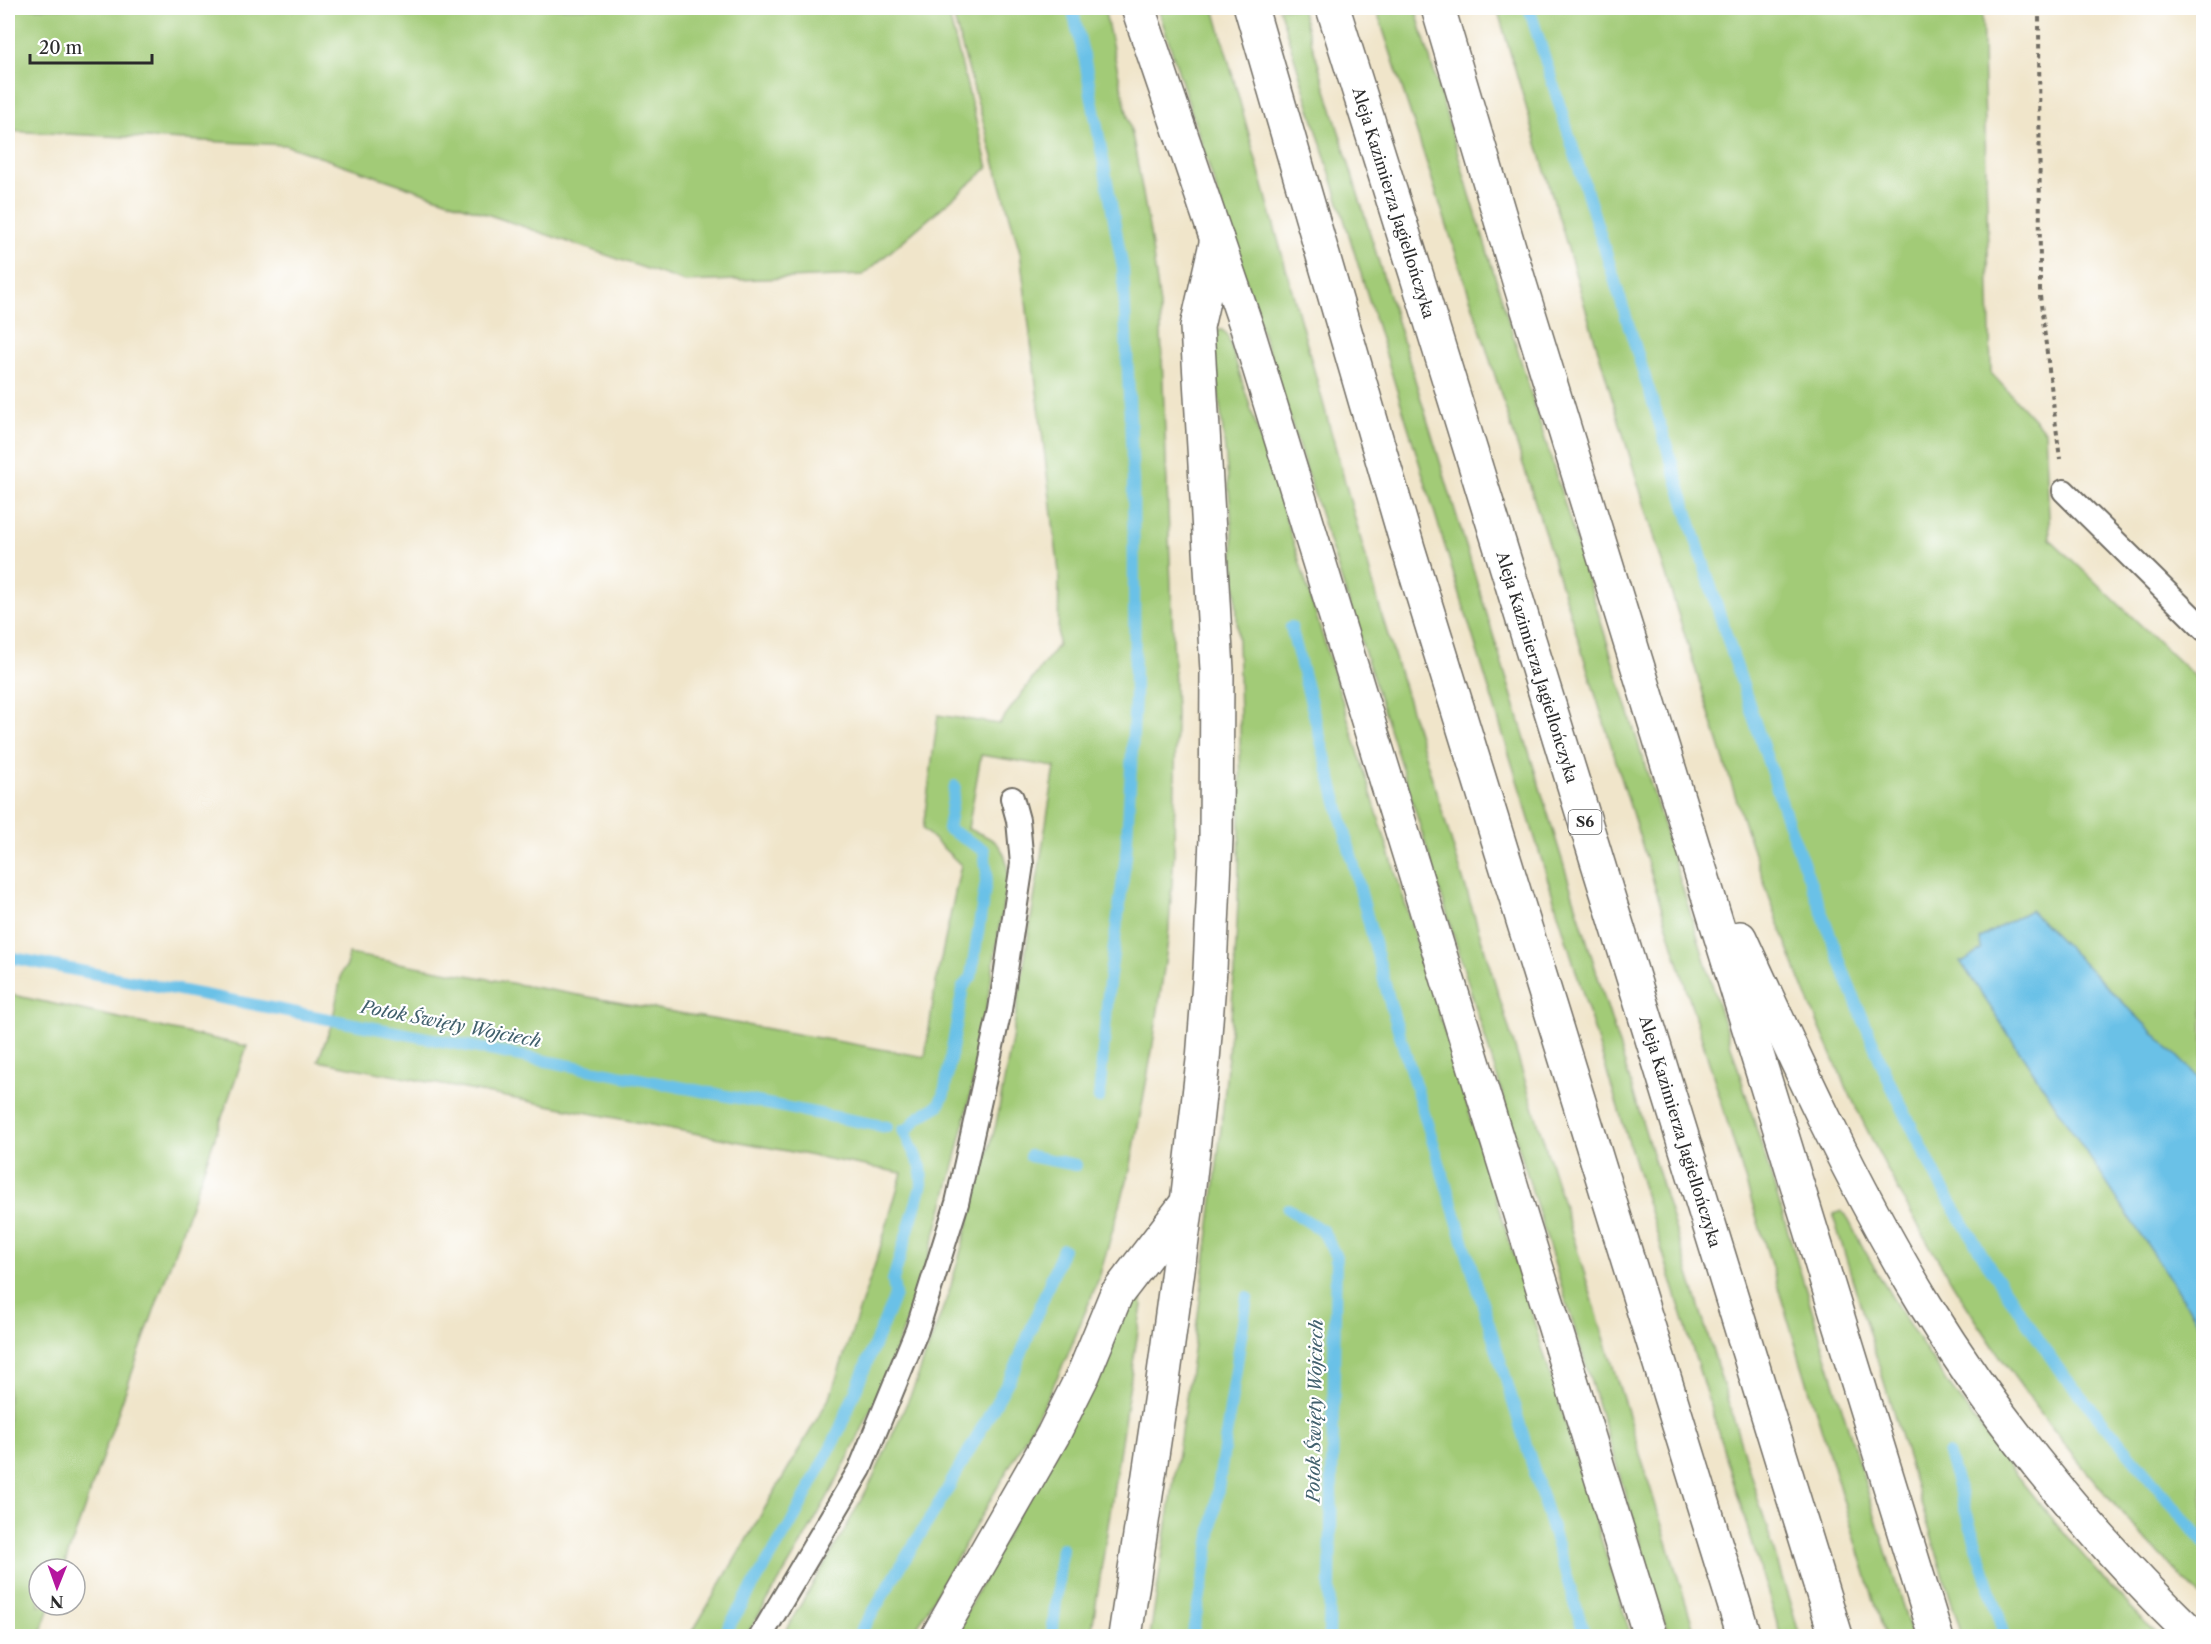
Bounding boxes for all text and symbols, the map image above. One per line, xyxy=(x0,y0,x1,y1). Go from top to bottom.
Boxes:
scale bar xyxy=(30,27,152,65)
text: 20 m xyxy=(39,37,83,59)
street label: Aleja Kazimierza Jagiellończyka xyxy=(1348,84,1440,321)
street label: Aleja Kazimierza Jagiellończyka xyxy=(1492,548,1583,786)
road number: S6 xyxy=(1568,810,1602,834)
water label: Potok Święty Wojciech xyxy=(357,994,543,1052)
street label: Aleja Kazimierza Jagiellończyka xyxy=(1635,1012,1726,1250)
water label: Potok Święty Wojciech xyxy=(1301,1319,1328,1505)
north arrow xyxy=(27,1557,87,1617)
text: N xyxy=(50,1592,64,1612)

